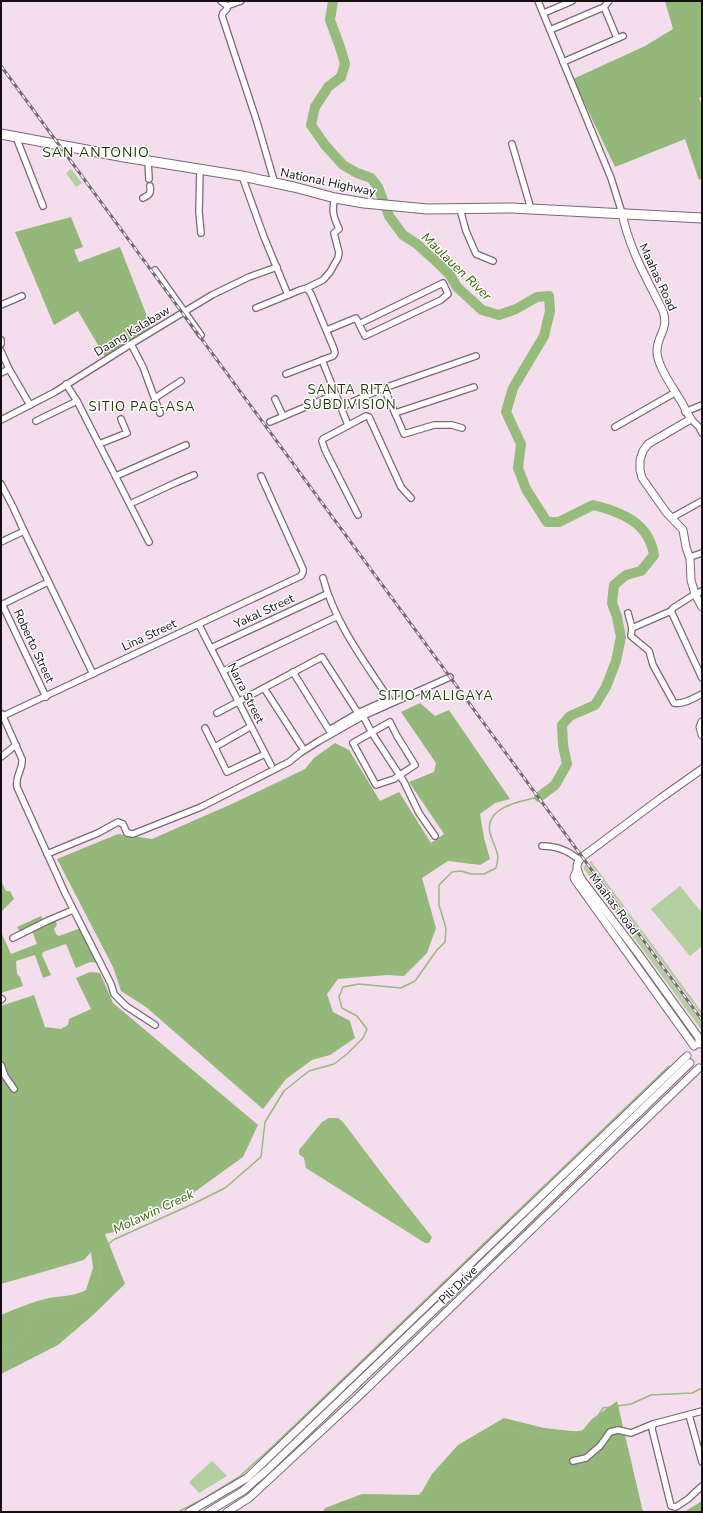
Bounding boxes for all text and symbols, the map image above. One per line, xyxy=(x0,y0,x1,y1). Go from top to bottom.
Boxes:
district label: SAN ANTONIO xyxy=(42,143,150,162)
street label: National Highway xyxy=(279,164,378,200)
water label: Maulauen River xyxy=(417,229,495,305)
street label: Maahas Road xyxy=(635,241,681,313)
street label: Daang Kalabaw xyxy=(91,302,173,360)
district label: SANTA RITA SUBDIVISION xyxy=(303,381,397,414)
district label: SITIO PAG-ASA xyxy=(89,398,195,416)
street label: Yakal Street xyxy=(231,590,297,632)
street label: Roberto Street xyxy=(10,607,58,686)
street label: Lina Street xyxy=(119,615,180,655)
street label: Narra Street xyxy=(224,660,268,727)
district label: SITIO MALIGAYA xyxy=(378,687,494,705)
street label: Maahas Road xyxy=(586,870,642,938)
water label: Molawin Creek xyxy=(110,1185,197,1239)
street label: Pili Drive xyxy=(435,1262,481,1308)

